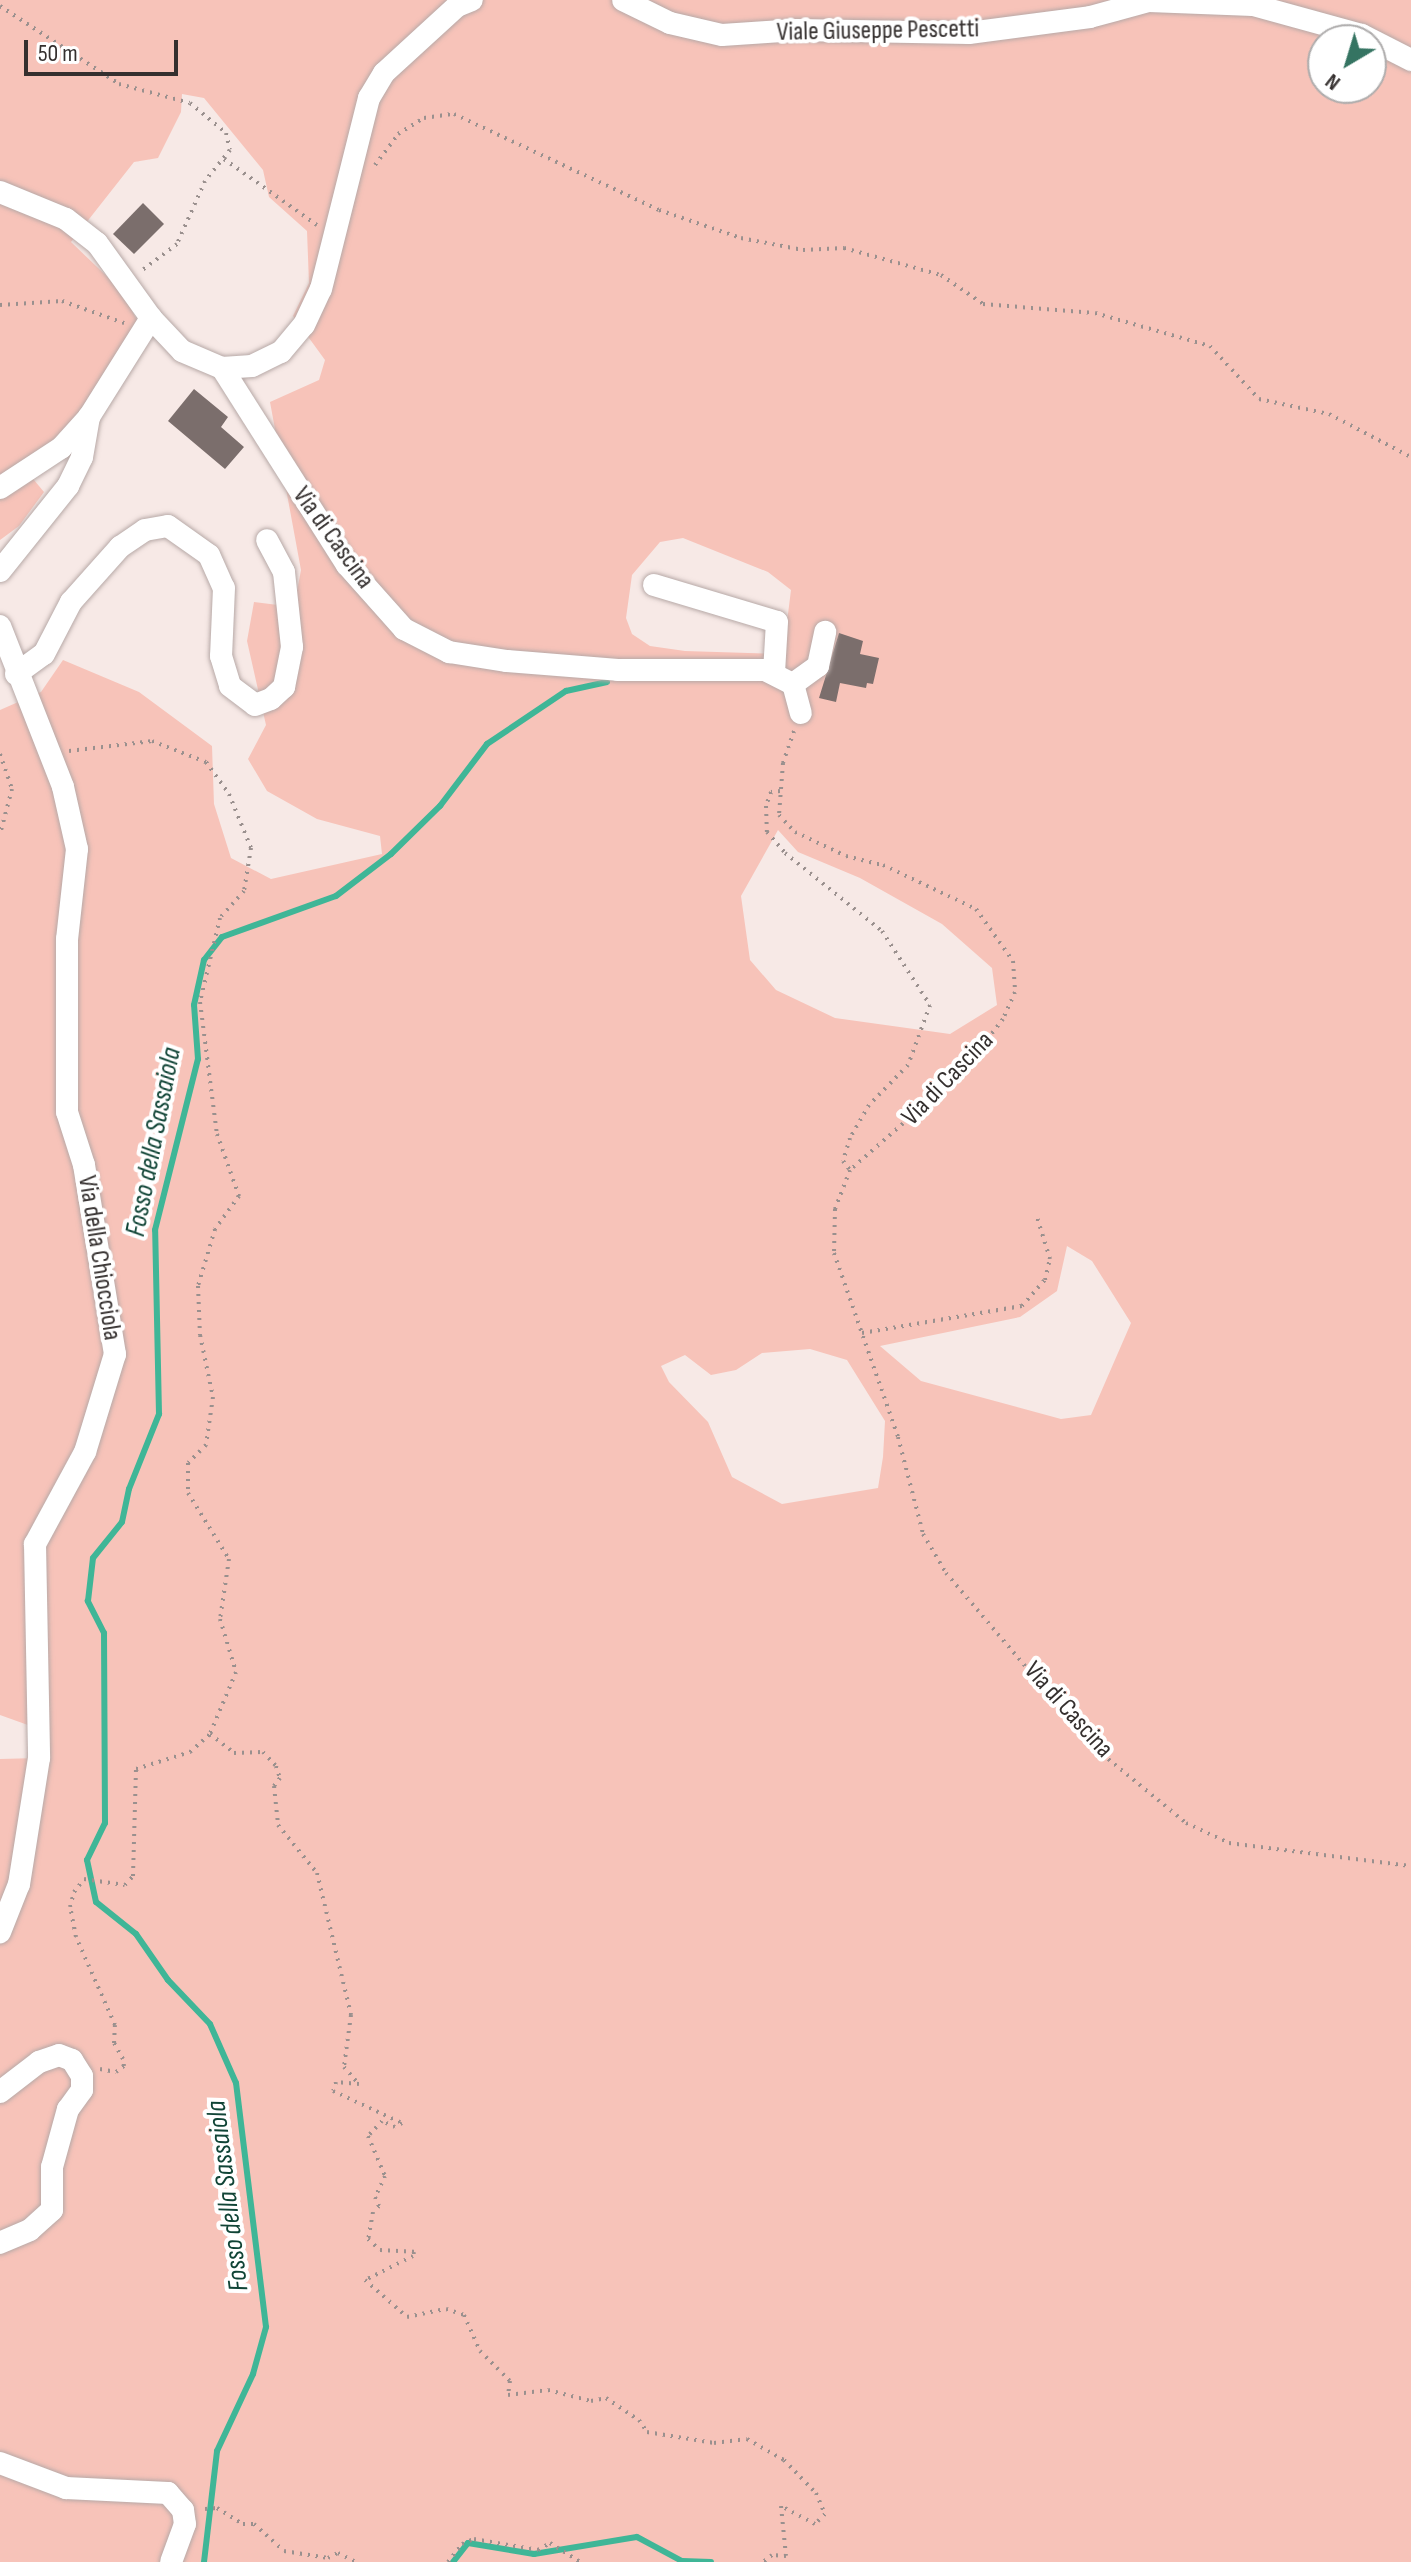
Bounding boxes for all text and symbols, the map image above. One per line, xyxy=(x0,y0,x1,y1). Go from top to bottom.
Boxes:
street label: Viale Giuseppe Pescetti xyxy=(776,14,980,48)
scale bar xyxy=(28,24,182,74)
north arrow xyxy=(1307,24,1387,104)
text: 50 m xyxy=(38,39,78,68)
text: N xyxy=(1320,67,1346,96)
street label: Via di Cascina xyxy=(286,481,380,595)
street label: Via di Cascina xyxy=(896,1026,1000,1132)
water label: Fosso della Sassaiola xyxy=(119,1045,189,1239)
street label: Via della Chiocciola xyxy=(71,1173,127,1343)
street label: Via di Cascina xyxy=(1017,1656,1119,1764)
water label: Fosso della Sassaiola xyxy=(200,2099,256,2293)

